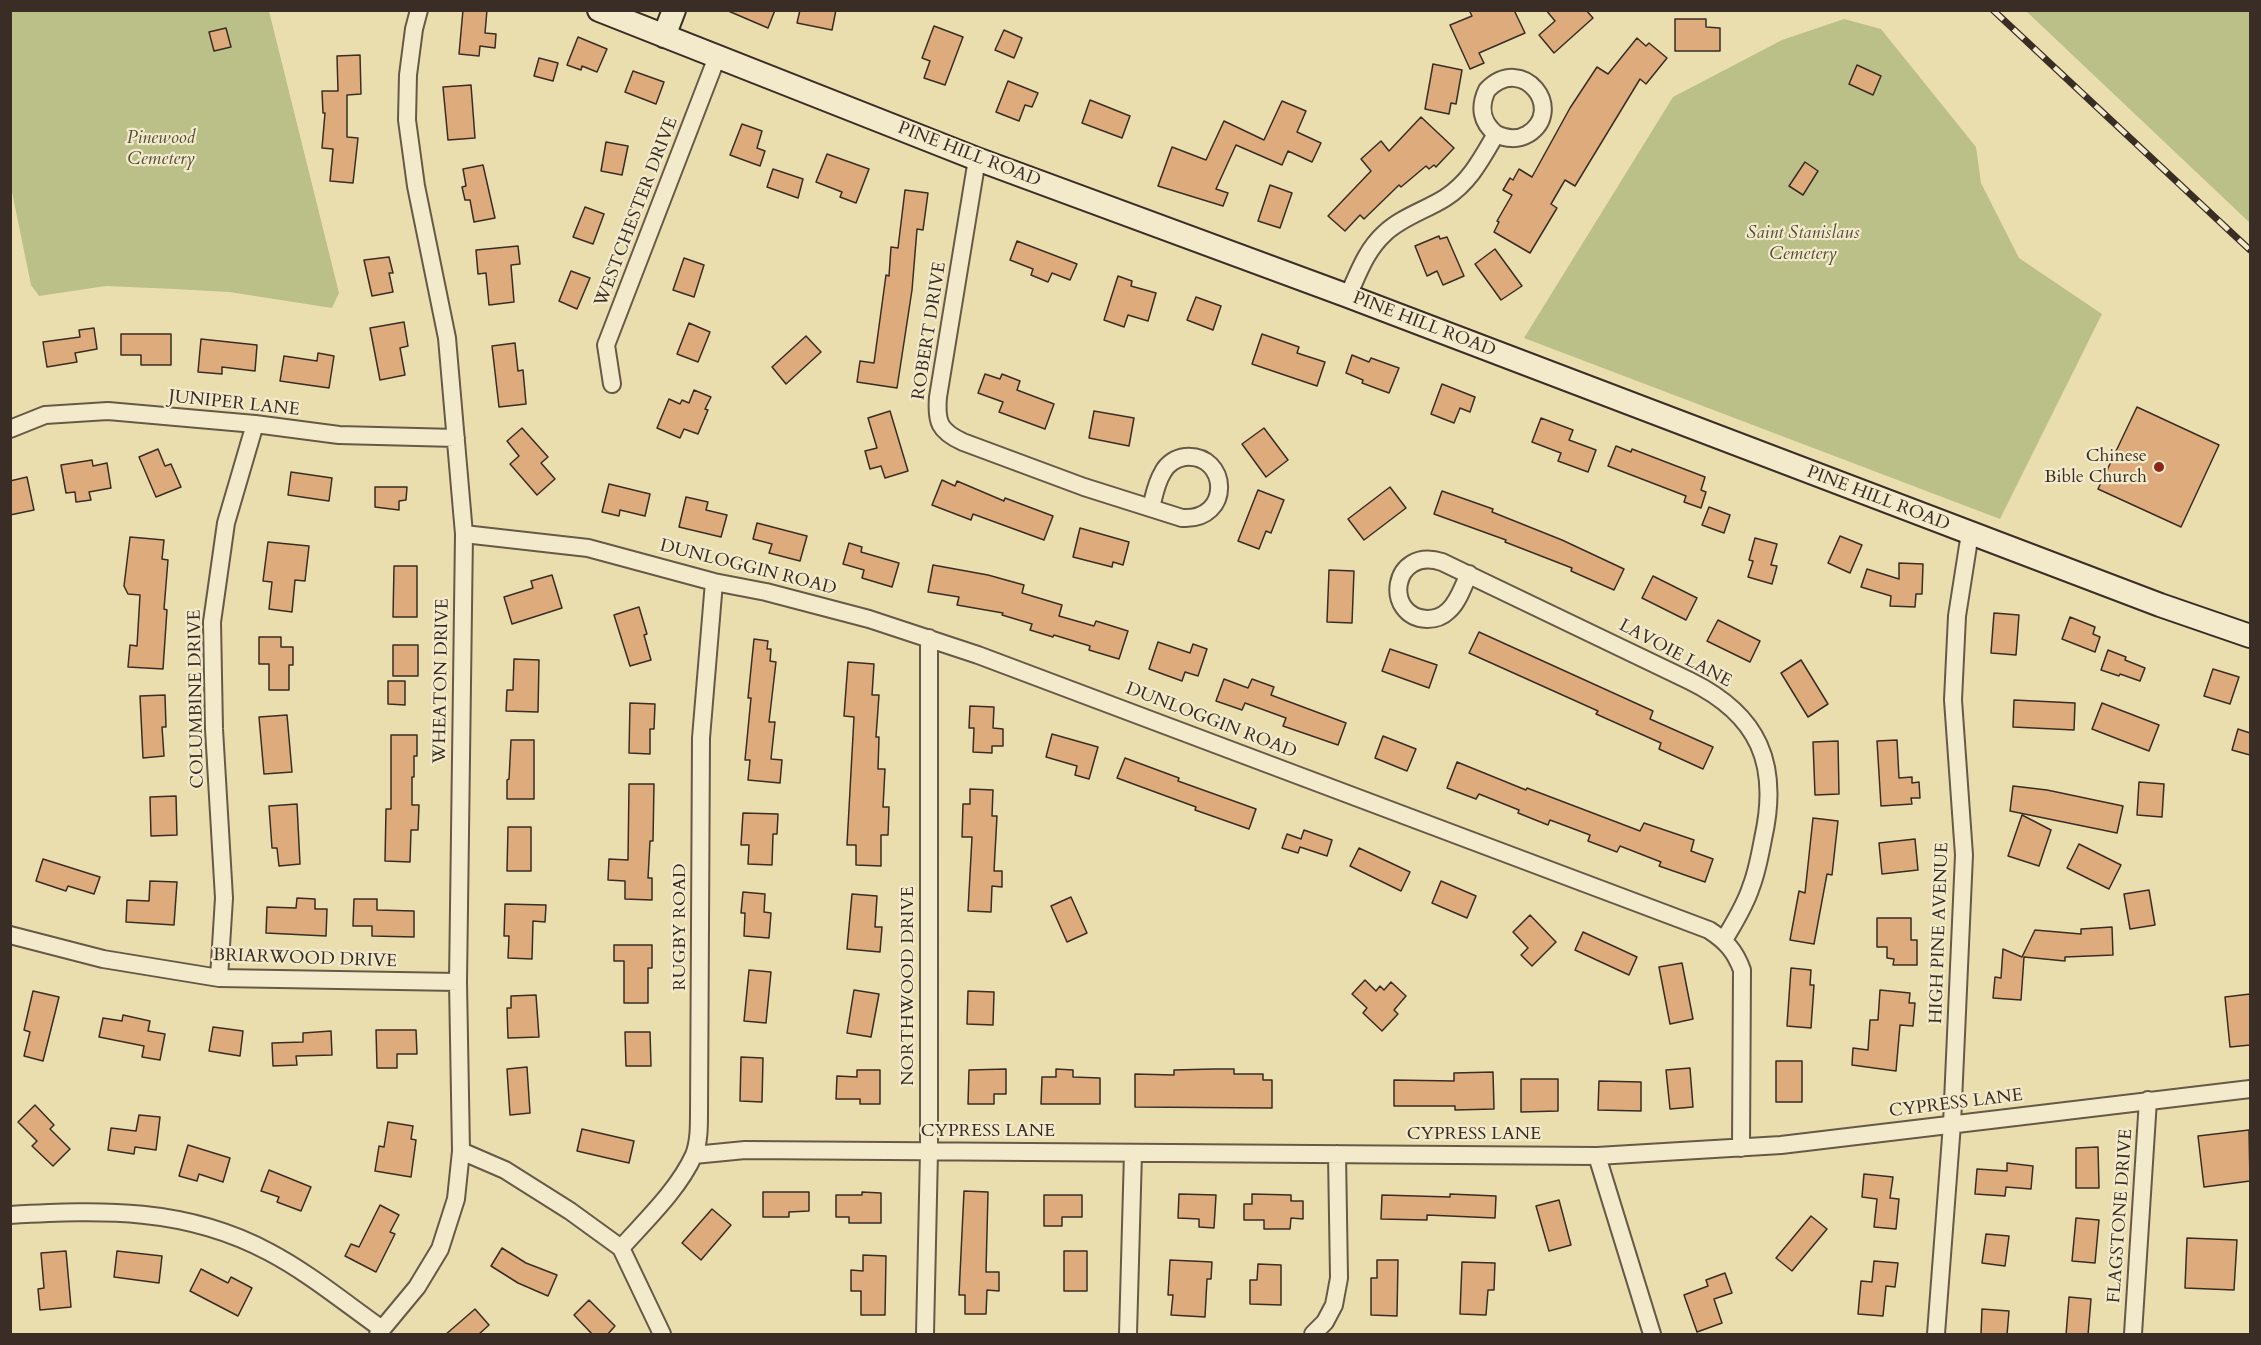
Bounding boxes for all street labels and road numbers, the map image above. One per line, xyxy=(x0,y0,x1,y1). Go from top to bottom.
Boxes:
street label: WESTCHESTER DRIVE xyxy=(591,114,683,310)
street label: PINE HILL ROAD xyxy=(894,118,1044,192)
street label: ROBERT DRIVE xyxy=(908,260,952,402)
street label: PINE HILL ROAD xyxy=(1349,288,1499,362)
street label: JUNIPER LANE xyxy=(167,386,301,422)
street label: PINE HILL ROAD xyxy=(1803,462,1953,536)
street label: DUNLOGGIN ROAD xyxy=(657,536,839,600)
street label: WHEATON DRIVE xyxy=(430,598,454,764)
street label: COLUMBINE DRIVE xyxy=(185,609,209,789)
street label: LAVOIE LANE xyxy=(1615,615,1735,693)
street label: DUNLOGGIN ROAD xyxy=(1122,678,1300,764)
street label: HIGH PINE AVENUE xyxy=(1926,842,1954,1024)
street label: RUGBY ROAD xyxy=(670,863,692,991)
street label: NORTHWOOD DRIVE xyxy=(898,886,920,1086)
street label: BRIARWOOD DRIVE xyxy=(213,945,397,973)
street label: CYPRESS LANE xyxy=(1888,1085,2024,1123)
street label: CYPRESS LANE xyxy=(921,1121,1055,1143)
street label: CYPRESS LANE xyxy=(1407,1124,1541,1146)
street label: FLAGSTONE DRIVE xyxy=(2104,1128,2138,1304)

